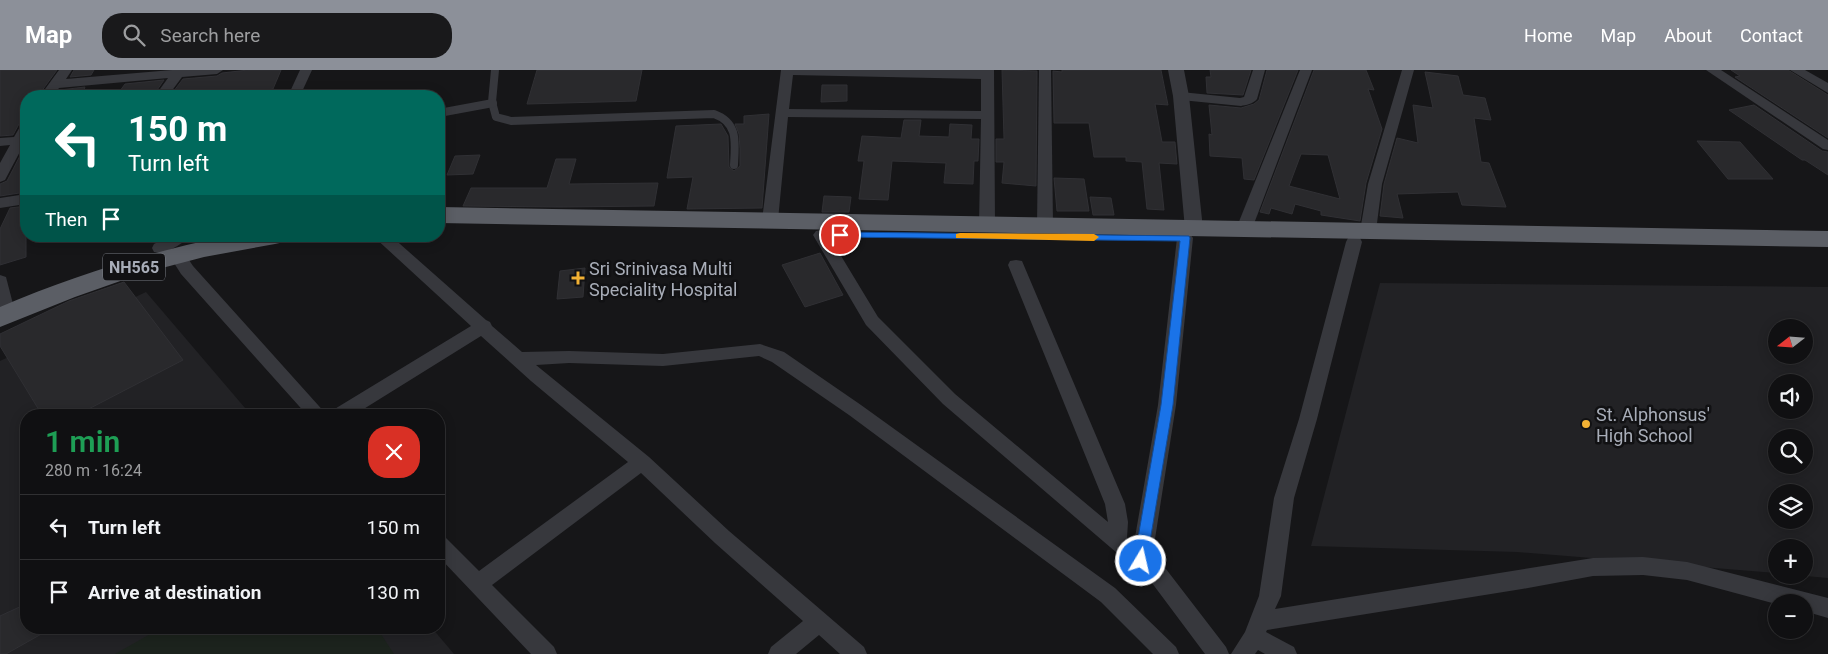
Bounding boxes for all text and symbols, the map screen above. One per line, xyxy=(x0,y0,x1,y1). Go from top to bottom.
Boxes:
search box xyxy=(102,13,452,58)
text: Map xyxy=(25,21,72,49)
icon: search xyxy=(120,21,148,49)
text: Search here xyxy=(160,24,260,47)
text: Home xyxy=(1524,25,1573,46)
text: Map xyxy=(1601,25,1636,46)
text: About xyxy=(1664,25,1712,46)
text: Contact xyxy=(1740,25,1803,46)
text: 150 m xyxy=(128,109,227,150)
icon: left xyxy=(45,110,110,175)
text: Turn left xyxy=(128,151,209,176)
icon: arrive xyxy=(97,205,125,233)
text: Then xyxy=(45,208,87,231)
pin xyxy=(819,214,861,256)
icon: arrive xyxy=(826,221,854,249)
road number: NH565 xyxy=(103,253,165,280)
place label: Sri Srinivasa Multi Speciality Hospital xyxy=(589,258,738,300)
marker: Sri Srinivasa Multi Speciality Hospital xyxy=(571,271,585,285)
north arrow xyxy=(1768,319,1812,364)
map controls xyxy=(1768,319,1813,639)
button: sound xyxy=(1768,374,1813,419)
place label: St. Alphonsus' High School xyxy=(1596,404,1710,446)
marker: St. Alphonsus' High School xyxy=(1580,418,1592,430)
text: 1 min xyxy=(45,424,120,459)
button: close xyxy=(368,426,420,478)
button: search xyxy=(1768,429,1813,474)
text: 280 m · 16:24 xyxy=(45,461,142,480)
button: layers xyxy=(1768,484,1813,529)
icon: left xyxy=(45,513,73,541)
text: Turn left xyxy=(88,516,161,539)
text: 150 m xyxy=(367,516,420,539)
position arrow xyxy=(1114,534,1166,586)
button: + xyxy=(1768,539,1813,584)
icon: arrive xyxy=(45,578,73,606)
text: Arrive at destination xyxy=(88,581,261,604)
text: 130 m xyxy=(367,581,420,604)
button: − xyxy=(1768,594,1813,639)

